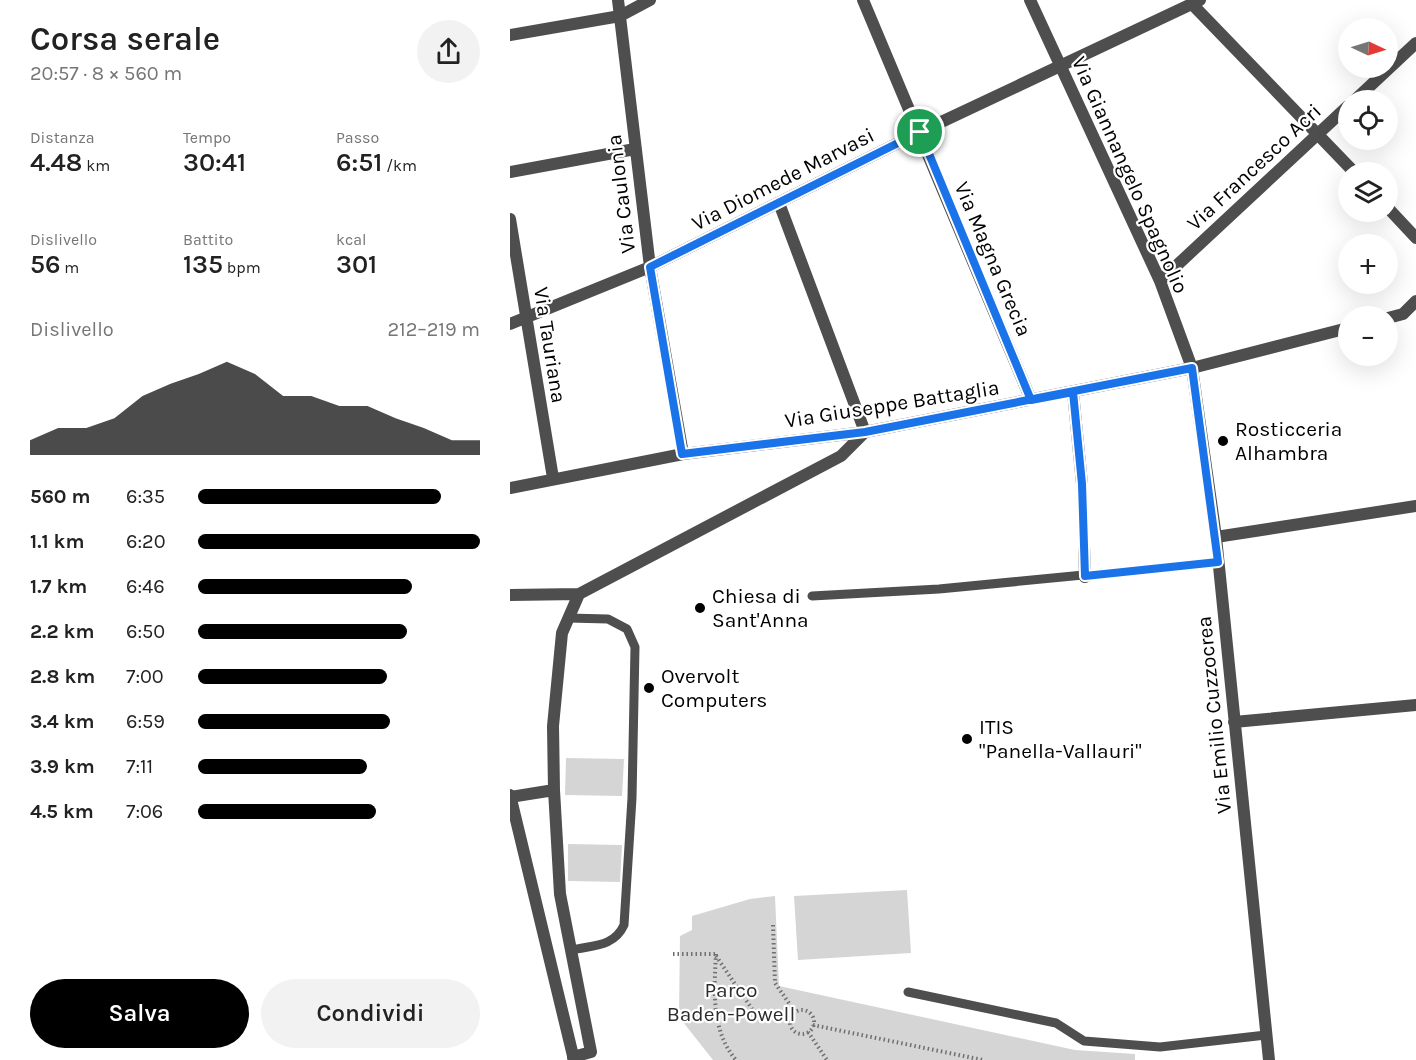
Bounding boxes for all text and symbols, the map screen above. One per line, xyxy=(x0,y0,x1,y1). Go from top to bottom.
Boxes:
north arrow xyxy=(1338,18,1398,78)
map controls xyxy=(1338,18,1398,366)
text: Corsa serale xyxy=(30,20,220,58)
button: share xyxy=(417,20,480,83)
street label: Via Giannangelo Spagnolio xyxy=(1067,53,1193,297)
text: 20:57 · 8 × 560 m xyxy=(30,62,182,85)
button: locate xyxy=(1338,90,1398,150)
street label: Via Francesco Acri xyxy=(1182,99,1326,235)
pin xyxy=(894,106,945,157)
icon: arrive xyxy=(903,115,936,148)
street label: Via Diomede Marvasi xyxy=(688,123,878,235)
text: Distanza xyxy=(30,128,95,147)
text: Tempo xyxy=(183,128,231,147)
text: Passo xyxy=(336,128,379,147)
street label: Via Caulonia xyxy=(602,133,640,255)
text: 4.48 xyxy=(30,147,82,178)
text: 30:41 xyxy=(183,147,246,178)
text: 6:51 xyxy=(336,147,382,178)
text: km xyxy=(82,156,110,175)
text: /km xyxy=(382,156,417,175)
button: layers xyxy=(1338,162,1398,222)
street label: Via Magna Grecia xyxy=(950,178,1036,340)
text: Dislivello xyxy=(30,230,97,249)
text: Battito xyxy=(183,230,233,249)
text: kcal xyxy=(336,230,367,249)
button: + xyxy=(1338,234,1398,294)
text: 56 xyxy=(30,249,61,280)
text: 135 xyxy=(183,249,223,280)
text: 301 xyxy=(336,249,377,280)
text: m xyxy=(61,258,79,277)
text: bpm xyxy=(223,258,261,277)
street label: Via Tauriana xyxy=(529,285,571,405)
button: − xyxy=(1338,306,1398,366)
text: Dislivello xyxy=(30,318,114,341)
text: 212–219 m xyxy=(388,318,480,341)
street label: Via Giuseppe Battaglia xyxy=(783,375,1001,433)
place label: Rosticceria Alhambra xyxy=(1235,417,1342,465)
marker: Rosticceria Alhambra xyxy=(1216,434,1230,448)
text: 560 m xyxy=(30,485,90,508)
text: 6:35 xyxy=(126,485,165,508)
text: 1.1 km xyxy=(30,530,84,553)
text: 6:20 xyxy=(126,530,166,553)
text: 1.7 km xyxy=(30,575,87,598)
text: 6:46 xyxy=(126,575,165,598)
place label: Chiesa di Sant'Anna xyxy=(712,584,809,632)
marker: Chiesa di Sant'Anna xyxy=(693,601,707,615)
street label: Via Emilio Cuzzocrea xyxy=(1192,615,1236,815)
text: 2.2 km xyxy=(30,620,94,643)
text: 6:50 xyxy=(126,620,165,643)
place label: Overvolt Computers xyxy=(661,664,767,712)
text: 2.8 km xyxy=(30,665,95,688)
text: 7:00 xyxy=(126,665,164,688)
marker: Overvolt Computers xyxy=(642,681,656,695)
text: 3.4 km xyxy=(30,710,95,733)
text: 6:59 xyxy=(126,710,165,733)
place label: ITIS "Panella-Vallauri" xyxy=(979,715,1142,763)
marker: ITIS "Panella-Vallauri" xyxy=(960,732,974,746)
text: 3.9 km xyxy=(30,755,95,778)
text: 7:11 xyxy=(126,755,153,778)
text: 4.5 km xyxy=(30,800,94,823)
text: 7:06 xyxy=(126,800,163,823)
park label: Parco Baden-Powell xyxy=(667,978,795,1026)
button: Salva xyxy=(30,979,249,1048)
button: Condividi xyxy=(261,979,480,1048)

